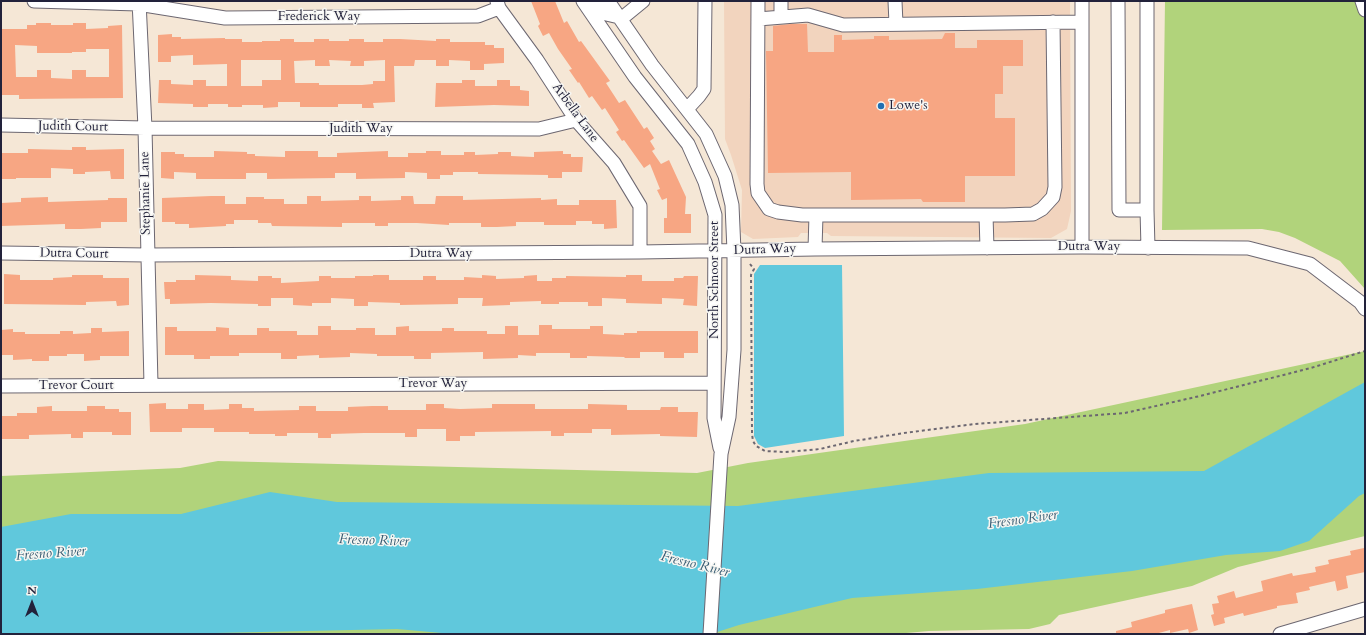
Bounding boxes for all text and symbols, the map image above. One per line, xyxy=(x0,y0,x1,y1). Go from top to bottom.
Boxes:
street label: Frederick Way xyxy=(278,9,360,25)
street label: Arbella Lane xyxy=(548,80,602,146)
place label: Lowe's xyxy=(889,98,928,114)
marker: Lowe's xyxy=(876,101,886,111)
street label: Judith Court xyxy=(38,119,108,135)
street label: Judith Way xyxy=(329,121,393,137)
street label: Stephanie Lane xyxy=(137,151,155,235)
street label: North Schnoor Street xyxy=(707,221,723,339)
street label: Dutra Way xyxy=(1058,239,1120,255)
street label: Dutra Way xyxy=(733,241,797,259)
street label: Dutra Court xyxy=(40,246,108,262)
street label: Dutra Way xyxy=(410,246,472,262)
street label: Trevor Way xyxy=(399,376,467,392)
street label: Trevor Court xyxy=(39,378,113,394)
water label: Fresno River xyxy=(987,507,1059,533)
water label: Fresno River xyxy=(339,531,409,551)
water label: Fresno River xyxy=(15,543,87,565)
water label: Fresno River xyxy=(659,548,731,582)
north arrow xyxy=(12,583,52,623)
text: N xyxy=(27,583,37,598)

